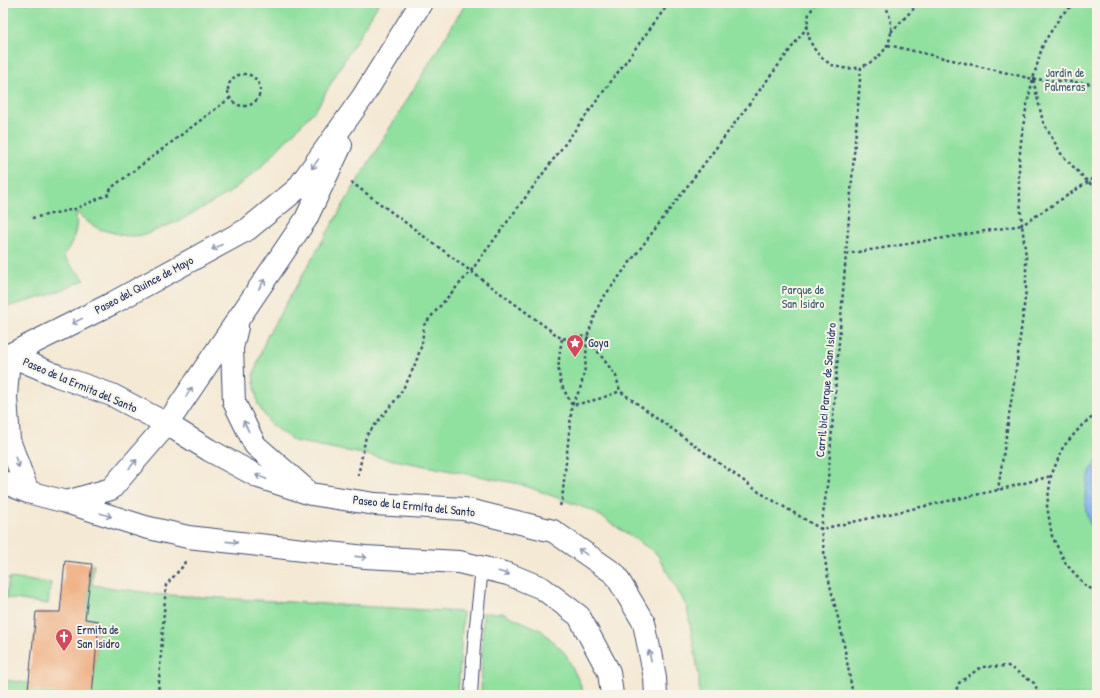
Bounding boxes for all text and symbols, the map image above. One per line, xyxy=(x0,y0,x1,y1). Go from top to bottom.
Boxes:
park label: Jardín de Palmeras xyxy=(1045,64,1086,95)
one-way arrow xyxy=(311,158,319,169)
one-way arrow xyxy=(211,243,223,251)
street label: Paseo del Quince de Mayo xyxy=(91,251,196,318)
one-way arrow xyxy=(258,279,266,290)
park label: Parque de San Isidro xyxy=(782,281,824,312)
one-way arrow xyxy=(71,318,83,325)
street label: Carril bici Parque de San Isidro xyxy=(811,322,840,458)
place icon: Goya xyxy=(565,333,585,358)
place label: Goya xyxy=(588,334,609,351)
street label: Paseo de la Ermita del Santo xyxy=(20,353,140,416)
one-way arrow xyxy=(185,386,194,397)
one-way arrow xyxy=(242,420,249,432)
one-way arrow xyxy=(14,456,22,468)
one-way arrow xyxy=(129,458,138,469)
one-way arrow xyxy=(255,472,267,480)
street label: Paseo de la Ermita del Santo xyxy=(352,491,476,520)
one-way arrow xyxy=(99,512,112,519)
one-way arrow xyxy=(225,538,238,546)
one-way arrow xyxy=(578,548,589,556)
one-way arrow xyxy=(354,553,367,561)
one-way arrow xyxy=(497,570,510,577)
place label: Ermita de San Isidro xyxy=(77,621,120,652)
church icon: Ermita de San Isidro xyxy=(54,627,74,652)
one-way arrow xyxy=(646,650,654,663)

